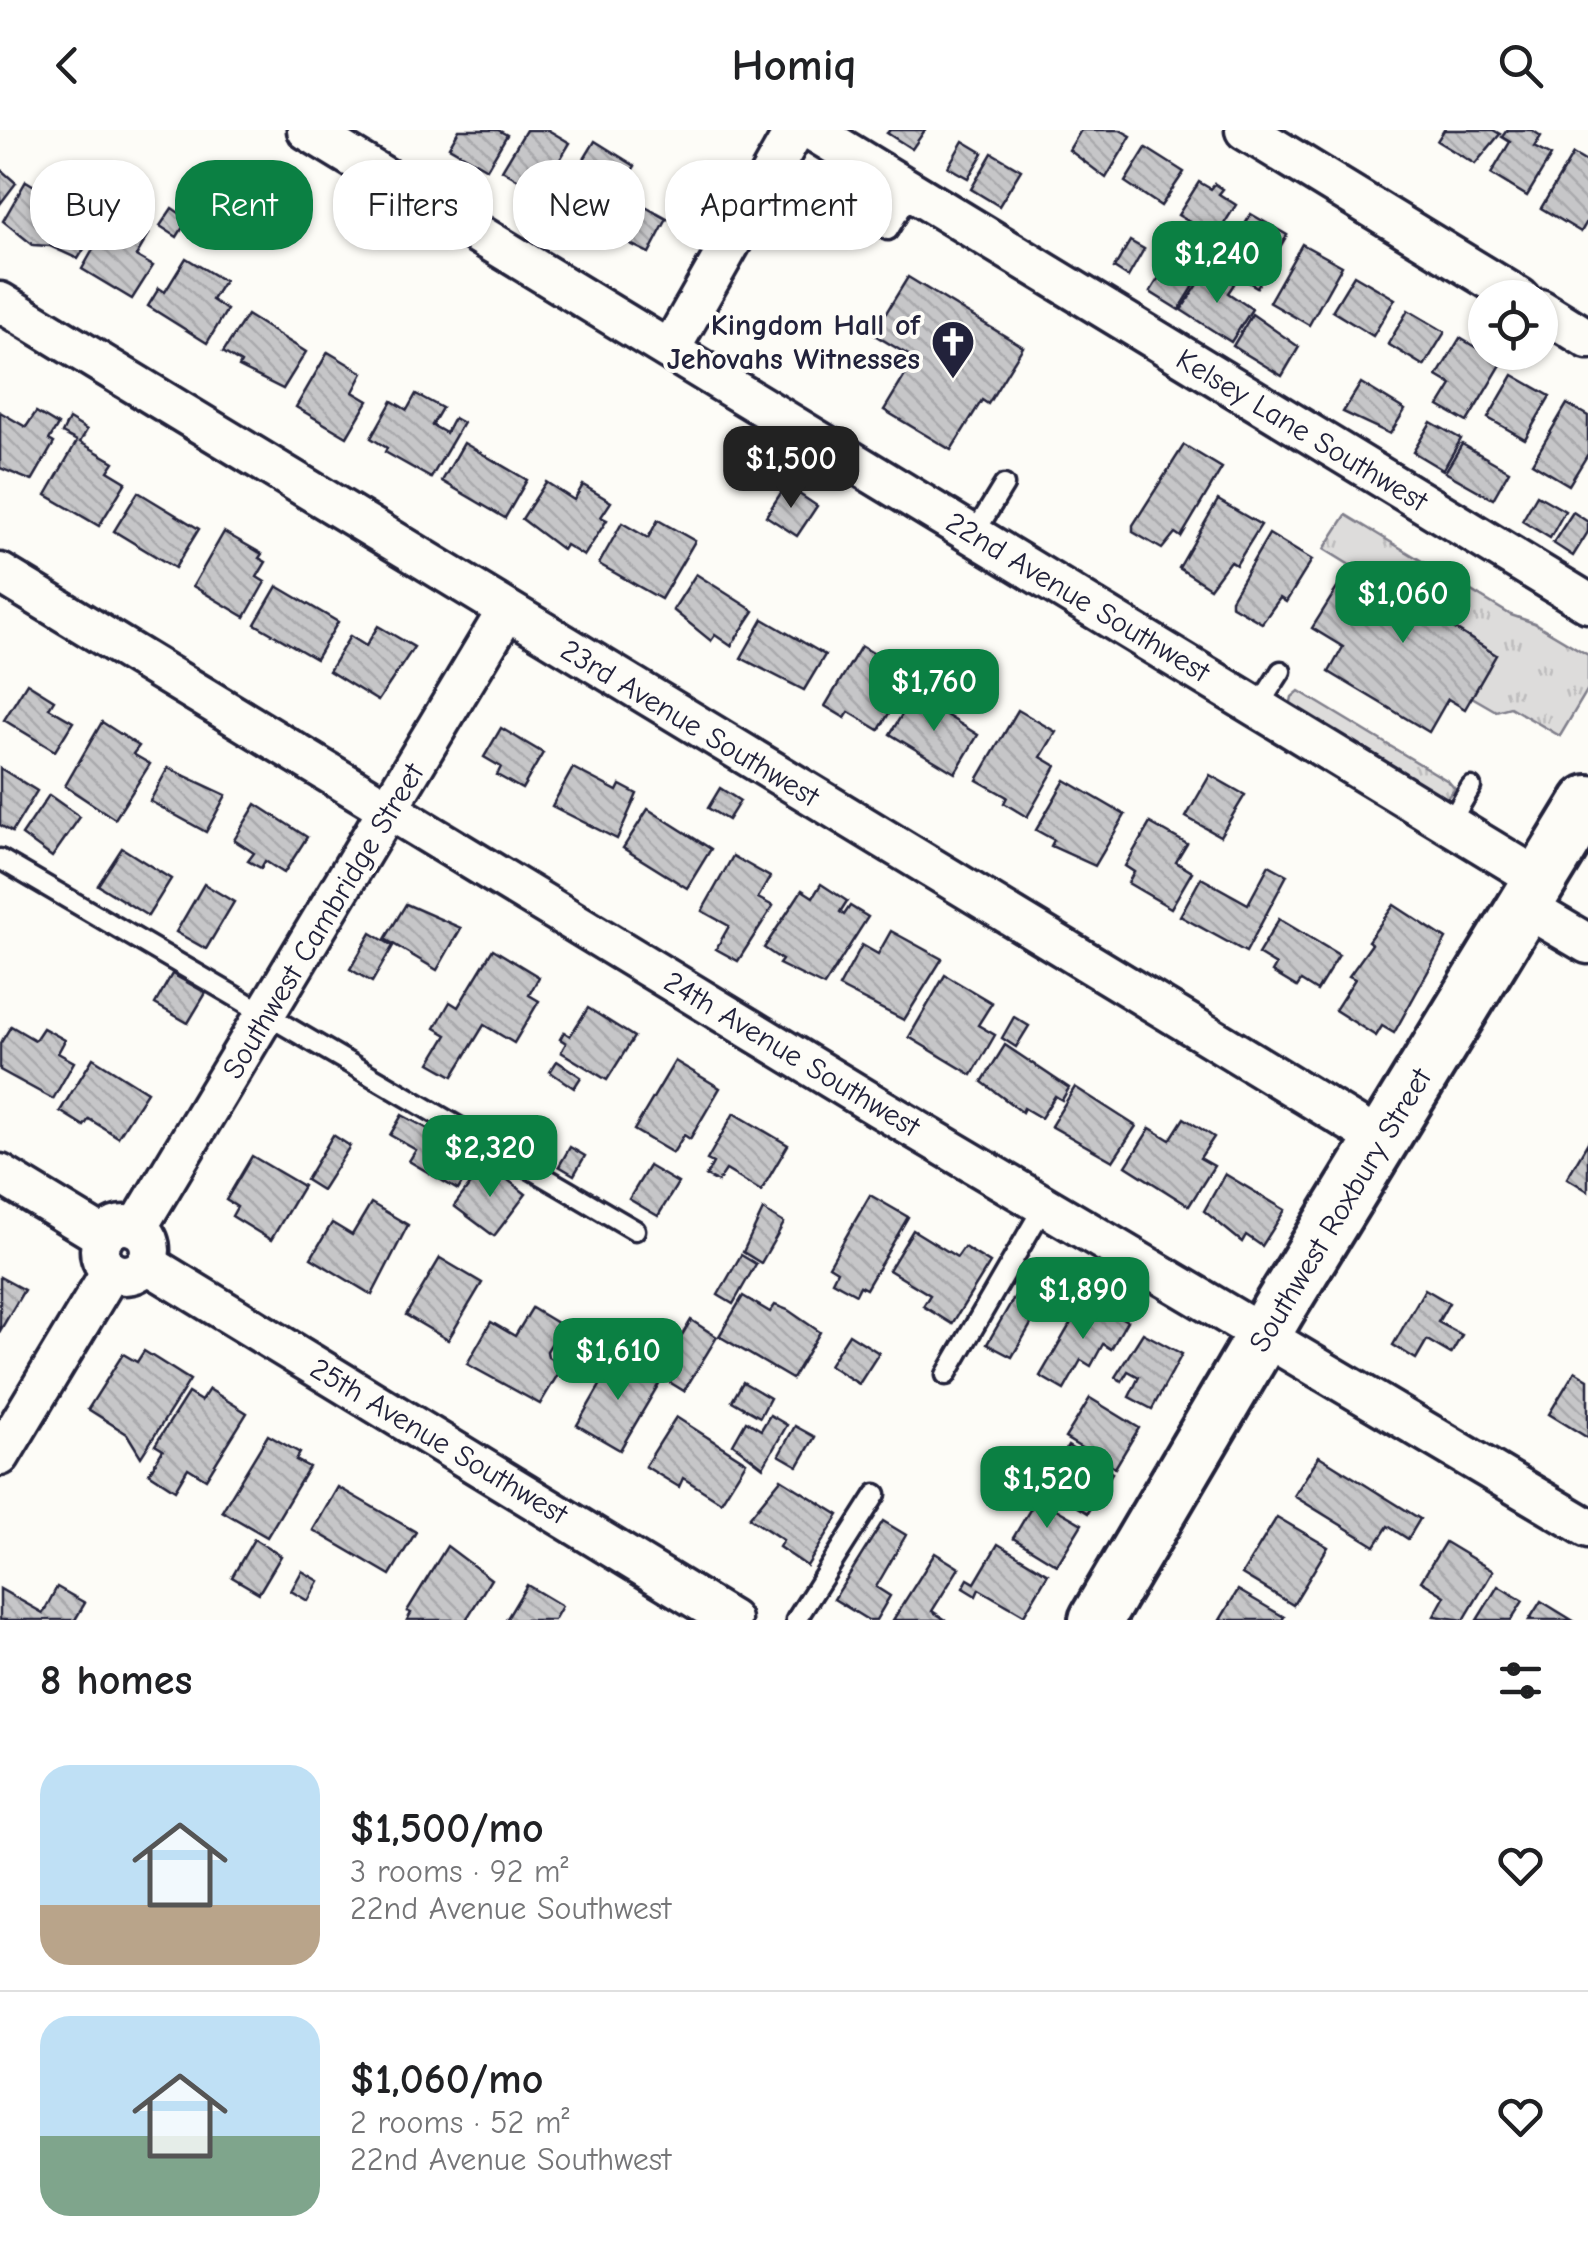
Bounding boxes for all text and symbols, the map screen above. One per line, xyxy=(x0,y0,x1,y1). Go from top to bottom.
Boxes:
icon: back xyxy=(40,38,95,93)
icon: search xyxy=(1493,38,1548,93)
text: Homiq xyxy=(731,39,857,91)
chip: Buy xyxy=(30,160,155,250)
chip: Rent xyxy=(175,160,313,250)
chip: Filters xyxy=(333,160,493,250)
chip: New xyxy=(513,160,645,250)
chip: Apartment xyxy=(665,160,892,250)
pin: $1,240 xyxy=(1136,221,1298,306)
text: $1,240 xyxy=(1174,235,1260,272)
map controls xyxy=(1468,280,1558,370)
button: locate xyxy=(1468,280,1558,370)
place label: Kingdom Hall of Jehovahs Witnesses xyxy=(667,308,921,377)
church icon: Kingdom Hall of Jehovahs Witnesses xyxy=(930,319,976,380)
street label: Kelsey Lane Southwest xyxy=(1170,342,1435,520)
pin: $1,500 xyxy=(710,426,872,511)
text: $1,500 xyxy=(745,440,837,477)
street label: 22nd Avenue Southwest xyxy=(940,505,1217,691)
pin: $1,060 xyxy=(1322,561,1484,646)
text: $1,060 xyxy=(1357,575,1449,612)
street label: 23rd Avenue Southwest xyxy=(554,632,826,815)
pin: $1,760 xyxy=(853,649,1015,734)
text: $1,760 xyxy=(891,663,977,700)
street label: Southwest Cambridge Street xyxy=(215,756,432,1085)
street label: 24th Avenue Southwest xyxy=(658,964,927,1145)
street label: Southwest Roxbury Street xyxy=(1242,1061,1440,1358)
pin: $2,320 xyxy=(409,1115,571,1200)
text: $2,320 xyxy=(444,1129,536,1166)
pin: $1,890 xyxy=(1002,1257,1164,1342)
text: $1,890 xyxy=(1038,1271,1128,1308)
pin: $1,610 xyxy=(537,1318,699,1403)
text: $1,610 xyxy=(575,1332,661,1369)
street label: 25th Avenue Southwest xyxy=(304,1351,575,1533)
pin: $1,520 xyxy=(966,1446,1128,1531)
text: $1,520 xyxy=(1002,1460,1092,1497)
icon: filters xyxy=(1493,1653,1548,1708)
text: 8 homes xyxy=(40,1656,192,1705)
text: $1,500/mo xyxy=(350,1804,544,1853)
icon: home xyxy=(120,1805,240,1925)
icon: heart xyxy=(1493,1838,1548,1893)
text: 3 rooms · 92 m² xyxy=(350,1853,569,1890)
text: 22nd Avenue Southwest xyxy=(350,1890,671,1927)
text: $1,060/mo xyxy=(350,2055,543,2104)
icon: home xyxy=(120,2056,240,2176)
icon: heart xyxy=(1493,2089,1548,2144)
text: 2 rooms · 52 m² xyxy=(350,2104,569,2141)
text: 22nd Avenue Southwest xyxy=(350,2141,671,2178)

